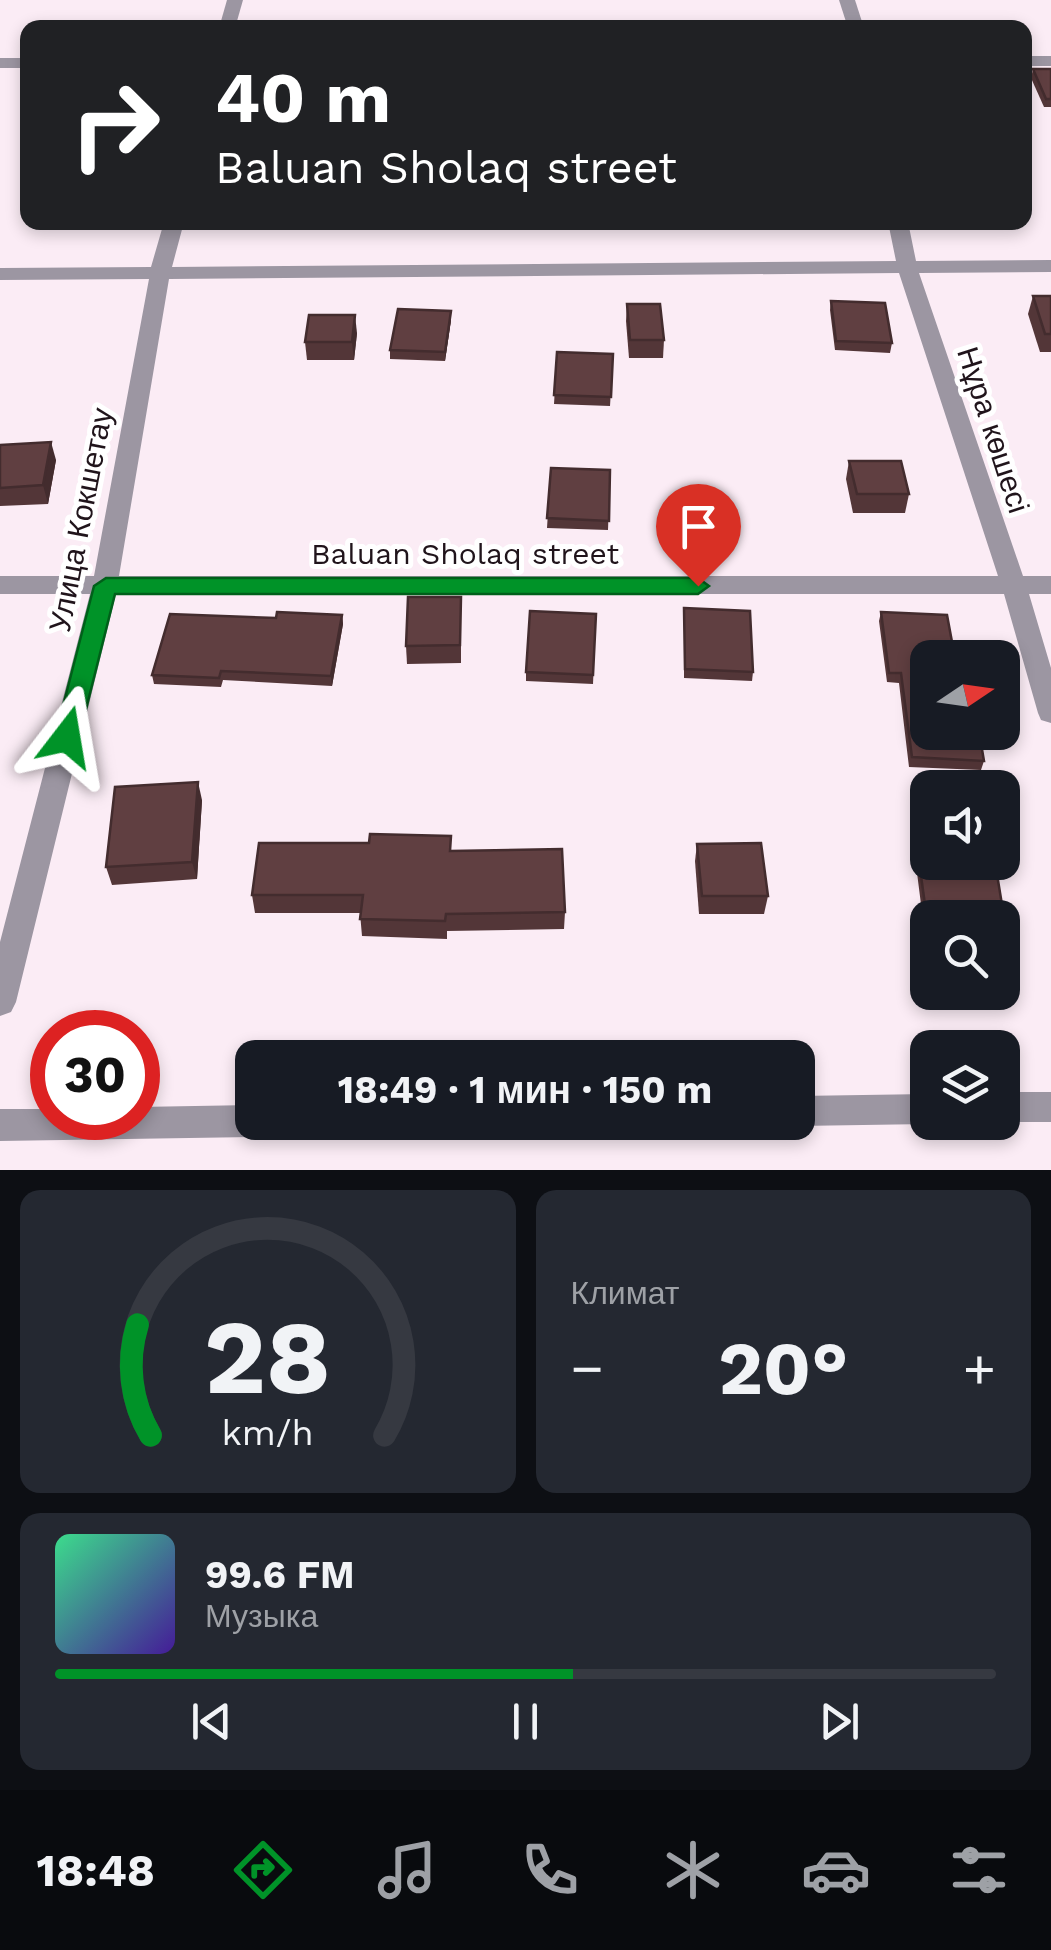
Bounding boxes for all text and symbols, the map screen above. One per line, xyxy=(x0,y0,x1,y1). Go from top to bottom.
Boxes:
text: 40 m xyxy=(215,57,391,139)
icon: right xyxy=(50,60,180,190)
text: Baluan Sholaq street xyxy=(215,141,677,194)
street label: Нұра көшесі xyxy=(950,342,1037,517)
street label: Улица Кокшетау xyxy=(42,405,119,635)
pin xyxy=(656,484,741,587)
icon: arrive xyxy=(671,499,726,554)
street label: Baluan Sholaq street xyxy=(311,536,619,571)
north arrow xyxy=(910,640,1020,750)
map controls xyxy=(910,640,1020,1140)
position arrow xyxy=(15,685,119,789)
button: sound xyxy=(910,770,1020,880)
button: search xyxy=(910,900,1020,1010)
speed limit sign: 30 xyxy=(30,1010,160,1140)
button: layers xyxy=(910,1030,1020,1140)
text: 18:49 · 1 мин · 150 m xyxy=(338,1068,712,1112)
text: Климат xyxy=(571,1274,679,1312)
text: 28 xyxy=(204,1296,331,1418)
text: 20° xyxy=(718,1324,848,1412)
text: − xyxy=(571,1336,604,1400)
text: + xyxy=(963,1336,996,1400)
text: km/h xyxy=(222,1412,314,1454)
text: 99.6 FM xyxy=(205,1553,355,1597)
text: Музыка xyxy=(205,1597,318,1635)
icon: previous xyxy=(184,1694,239,1749)
icon: pause xyxy=(498,1694,553,1749)
icon: next xyxy=(812,1694,867,1749)
icon: directions xyxy=(228,1835,298,1905)
icon: music xyxy=(372,1835,442,1905)
icon: phone xyxy=(515,1835,585,1905)
icon: climate xyxy=(658,1835,728,1905)
icon: car xyxy=(801,1835,871,1905)
icon: filters xyxy=(944,1835,1014,1905)
text: 18:48 xyxy=(37,1844,155,1897)

